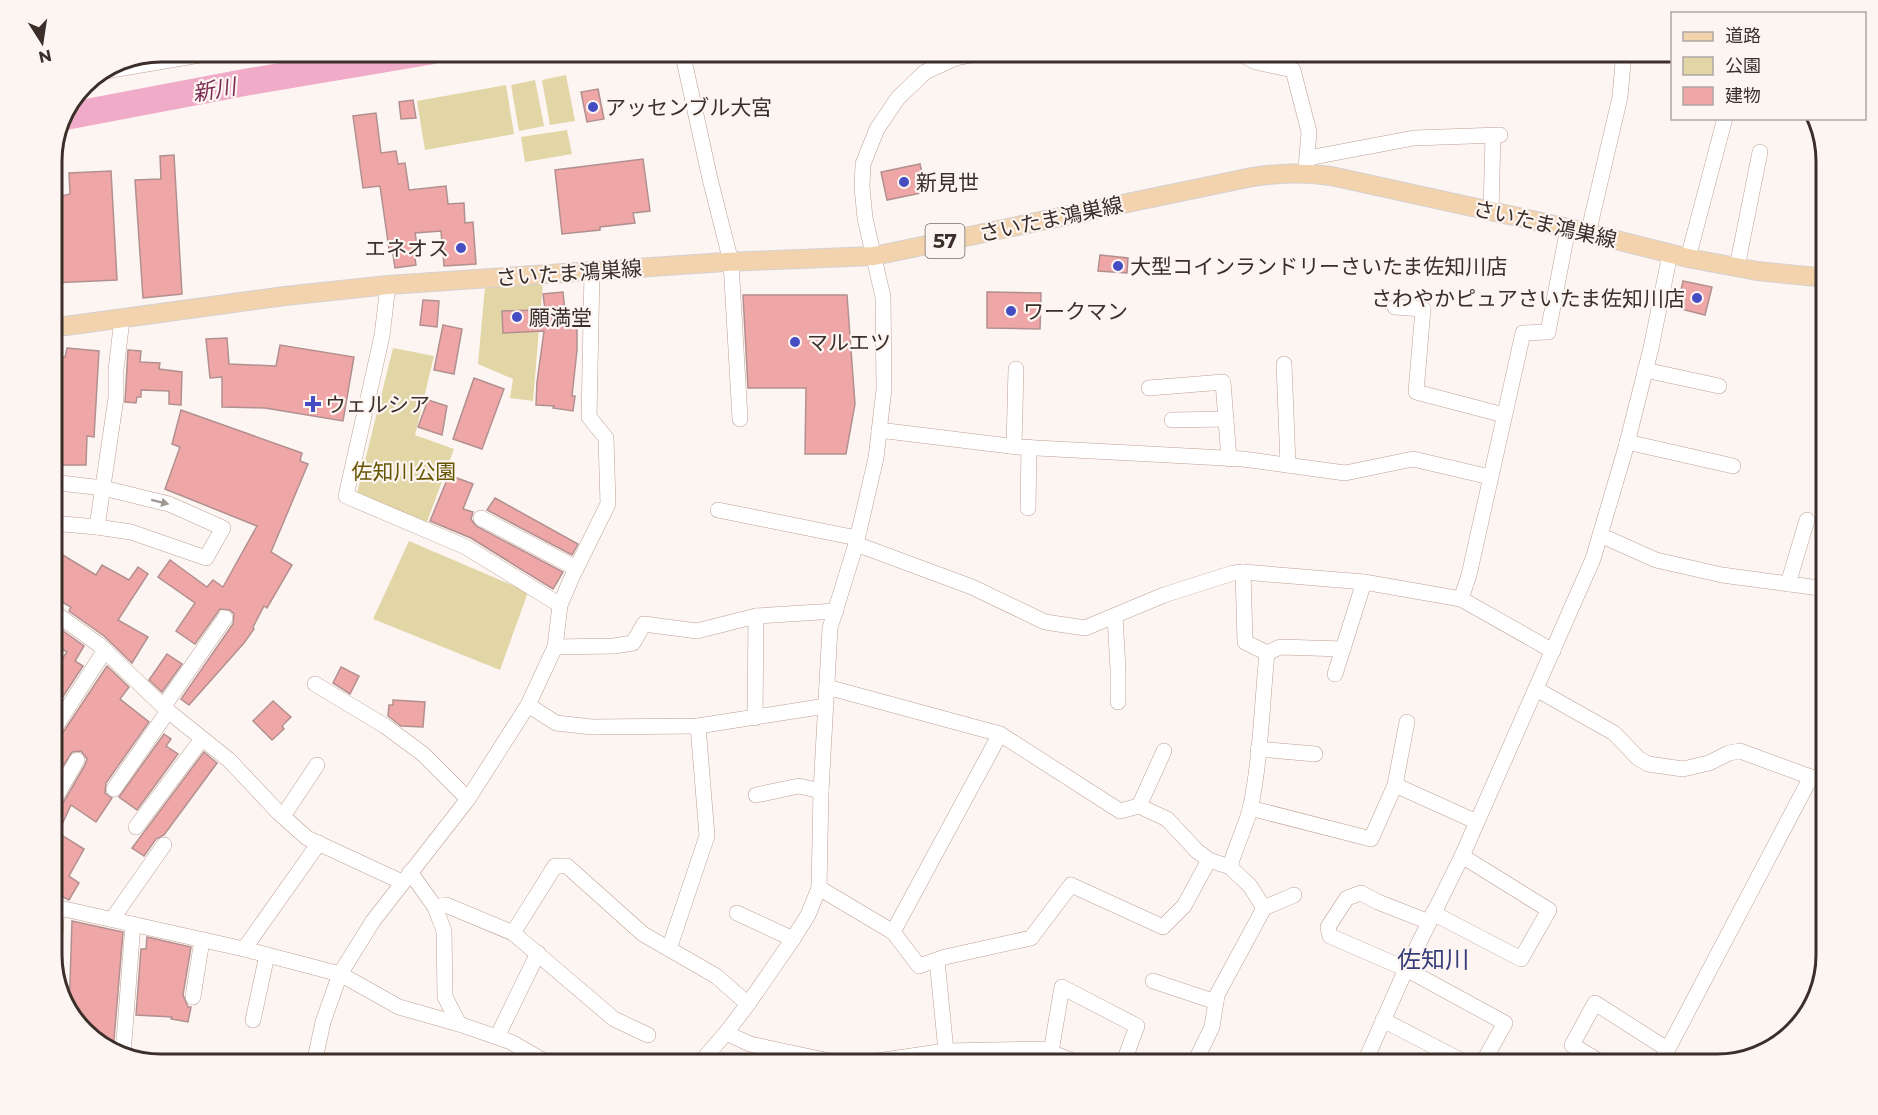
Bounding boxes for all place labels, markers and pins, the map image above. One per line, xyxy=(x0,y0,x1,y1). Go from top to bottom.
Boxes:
place label: アッセンブル大宮 xyxy=(605,95,772,120)
marker: アッセンブル大宮 xyxy=(586,100,600,114)
place label: 新見世 xyxy=(916,170,979,195)
marker: 新見世 xyxy=(897,175,911,189)
place label: エネオス xyxy=(365,236,449,261)
marker: エネオス xyxy=(454,241,468,255)
place label: 大型コインランドリーさいたま佐知川店 xyxy=(1130,254,1507,279)
marker: 大型コインランドリーさいたま佐知川店 xyxy=(1111,259,1125,273)
place label: さわやかピュアさいたま佐知川店 xyxy=(1371,286,1685,311)
marker: さわやかピュアさいたま佐知川店 xyxy=(1690,291,1704,305)
place label: ワークマン xyxy=(1023,299,1128,324)
marker: ワークマン xyxy=(1004,304,1018,318)
place label: 願満堂 xyxy=(529,305,592,330)
marker: 願満堂 xyxy=(510,310,524,324)
place label: マルエツ xyxy=(807,330,891,355)
marker: マルエツ xyxy=(788,335,802,349)
place label: ウェルシア xyxy=(325,392,430,417)
marker: ウェルシア xyxy=(306,397,320,411)

